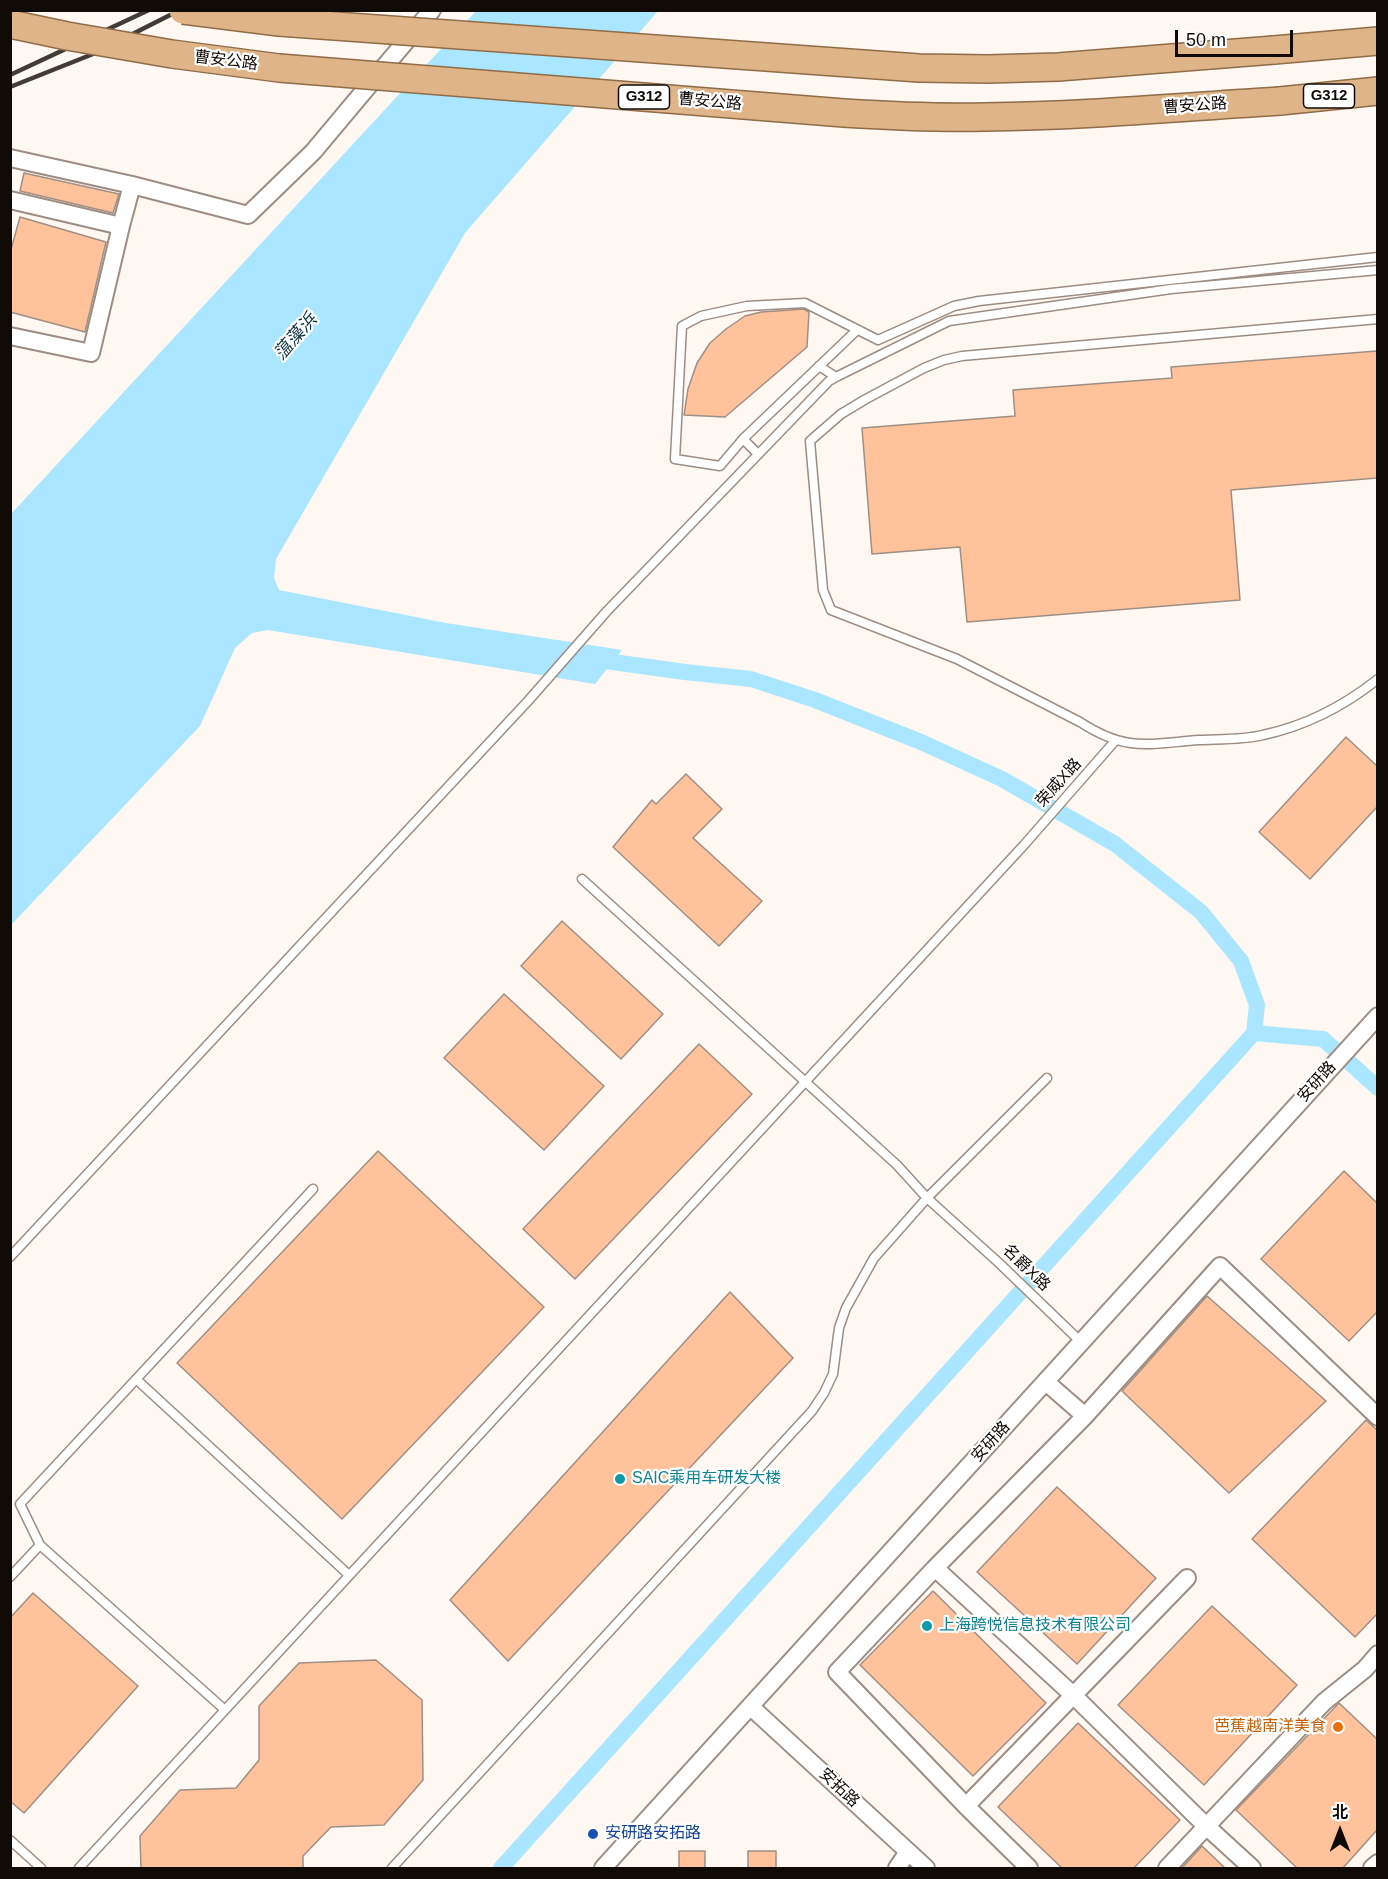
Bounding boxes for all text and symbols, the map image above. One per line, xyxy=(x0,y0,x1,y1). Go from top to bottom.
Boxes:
scale bar xyxy=(1178,18,1296,56)
text: 50 m xyxy=(1186,30,1226,50)
street label: 曹安公路 xyxy=(193,48,259,74)
road number: G312 xyxy=(1304,84,1354,108)
road number: G312 xyxy=(618,85,670,109)
street label: 曹安公路 xyxy=(677,90,743,114)
street label: 曹安公路 xyxy=(1162,94,1228,118)
water label: 蕰藻浜 xyxy=(270,310,322,364)
street label: 荣威X路 xyxy=(1032,755,1086,811)
street label: 安研路 xyxy=(1294,1058,1340,1106)
street label: 名爵X路 xyxy=(998,1241,1054,1295)
street label: 安研路 xyxy=(968,1418,1014,1466)
place label: SAIC乘用车研发大楼 xyxy=(632,1469,781,1489)
marker: SAIC乘用车研发大楼 xyxy=(613,1472,627,1486)
place label: 上海跨悦信息技术有限公司 xyxy=(939,1616,1131,1636)
marker: 上海跨悦信息技术有限公司 xyxy=(920,1619,934,1633)
place label: 芭蕉越南洋美食 xyxy=(1214,1717,1326,1737)
marker: 芭蕉越南洋美食 xyxy=(1331,1720,1345,1734)
street label: 安拓路 xyxy=(815,1765,863,1811)
north arrow xyxy=(1310,1801,1370,1861)
text: 北 xyxy=(1332,1804,1348,1821)
place label: 安研路安拓路 xyxy=(605,1824,701,1844)
marker: 安研路安拓路 xyxy=(586,1827,600,1841)

